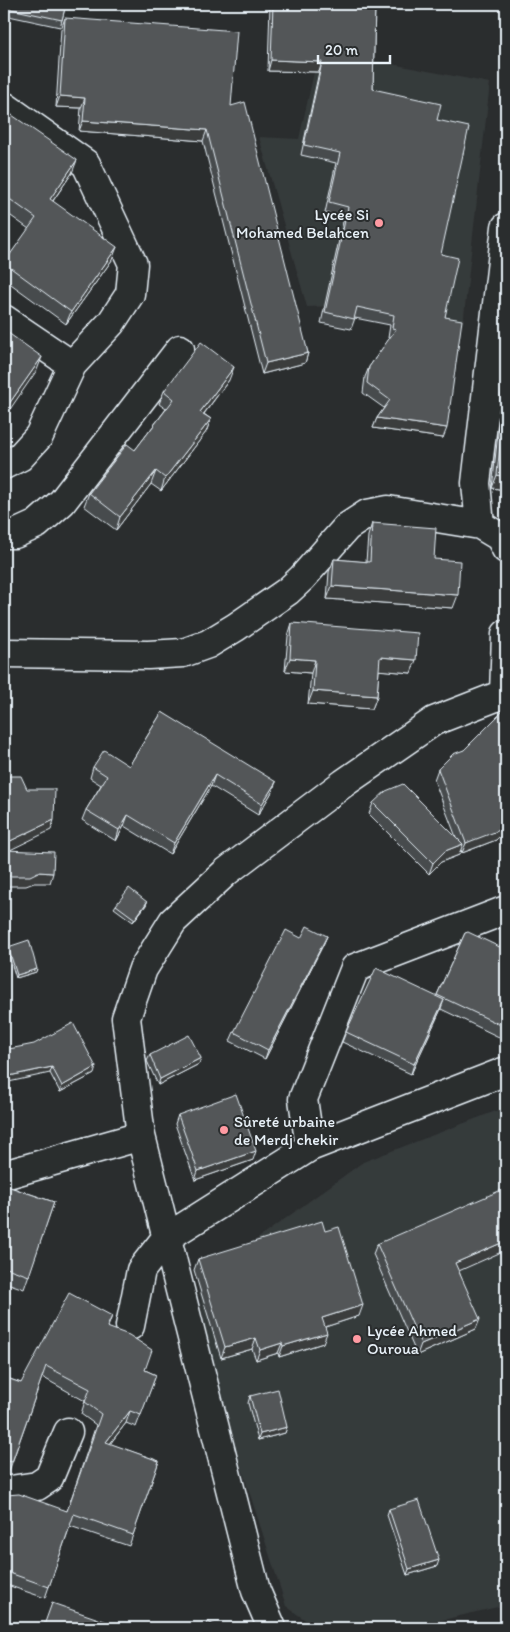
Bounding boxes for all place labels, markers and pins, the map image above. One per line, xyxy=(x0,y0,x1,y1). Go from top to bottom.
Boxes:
place label: Lycée Si Mohamed Belahcen xyxy=(236,205,369,242)
marker: Lycée Si Mohamed Belahcen xyxy=(373,217,385,229)
place label: Sûreté urbaine de Merdj chekir xyxy=(234,1112,338,1149)
marker: Sûreté urbaine de Merdj chekir xyxy=(218,1124,230,1136)
place label: Lycée Ahmed Ouroua xyxy=(367,1321,457,1358)
marker: Lycée Ahmed Ouroua xyxy=(351,1333,363,1345)

